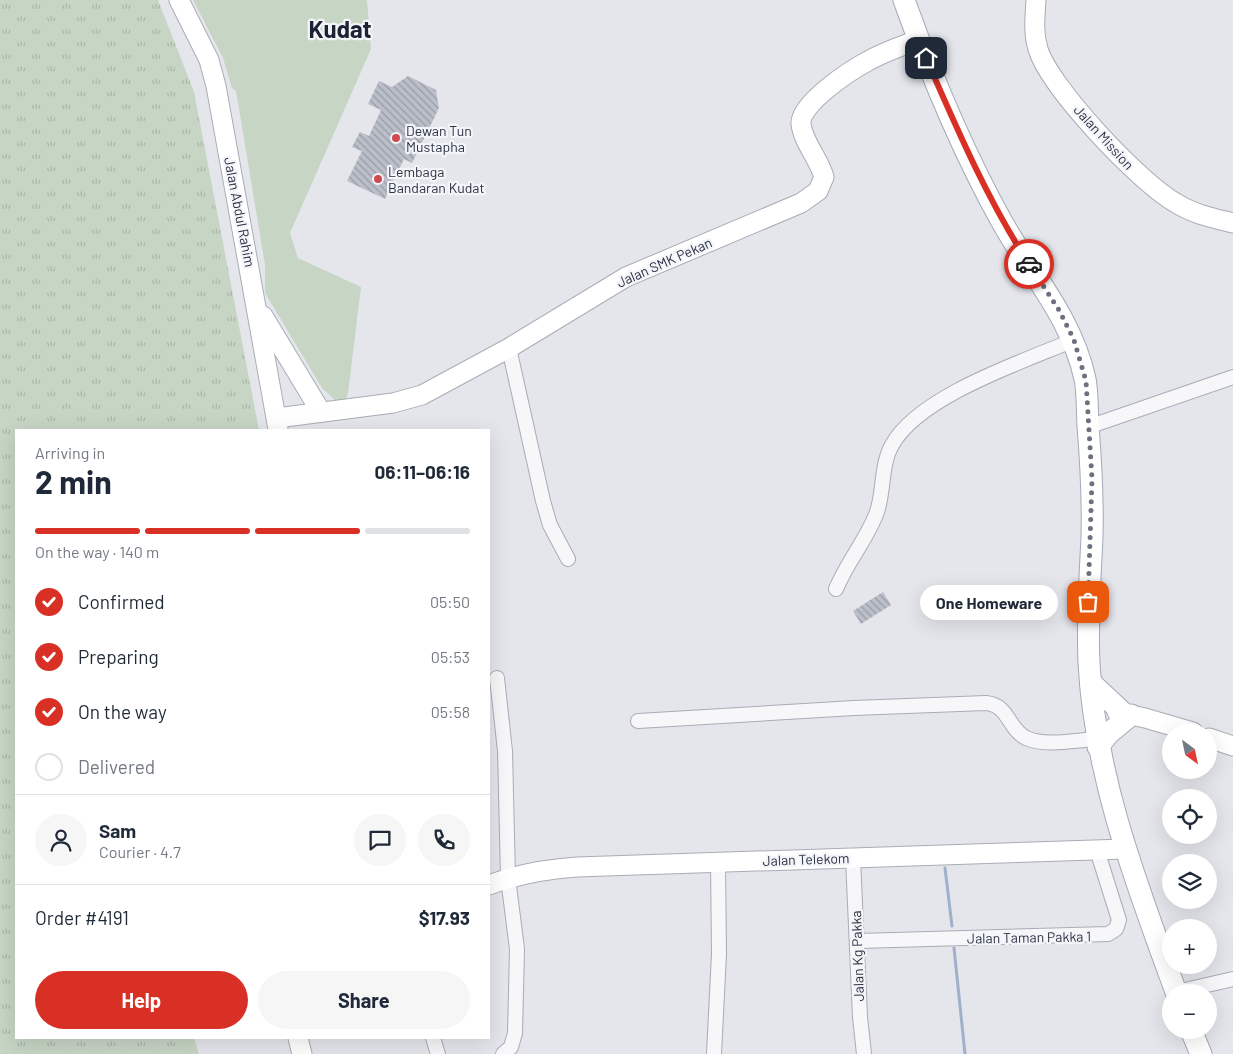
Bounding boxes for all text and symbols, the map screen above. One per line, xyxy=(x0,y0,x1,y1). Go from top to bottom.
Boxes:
district label: Kudat xyxy=(308,14,372,43)
pin xyxy=(905,37,947,79)
icon: home xyxy=(912,44,940,72)
street label: Jalan Mission xyxy=(1070,101,1138,173)
place label: Dewan Tun Mustapha xyxy=(406,122,472,155)
marker: Dewan Tun Mustapha xyxy=(390,132,402,144)
street label: Jalan Abdul Rahim xyxy=(221,156,259,268)
place label: Lembaga Bandaran Kudat xyxy=(388,163,485,196)
marker: Lembaga Bandaran Kudat xyxy=(372,173,384,185)
street label: Jalan SMK Pekan xyxy=(614,233,714,291)
courier xyxy=(1004,239,1054,289)
icon: car xyxy=(1015,250,1043,278)
text: Arriving in xyxy=(35,443,105,462)
text: 06:11–06:16 xyxy=(375,460,470,483)
text: 2 min xyxy=(35,462,112,500)
text: On the way · 140 m xyxy=(35,542,159,561)
pin xyxy=(1067,581,1109,623)
callout: One Homeware xyxy=(920,584,1058,620)
icon: check xyxy=(35,588,63,616)
icon: bag xyxy=(1074,588,1102,616)
text: Confirmed xyxy=(78,590,165,613)
text: 05:50 xyxy=(430,592,470,611)
text: One Homeware xyxy=(936,593,1042,612)
icon: check xyxy=(35,643,63,671)
text: Preparing xyxy=(78,645,159,668)
text: 05:53 xyxy=(431,647,470,666)
icon: check xyxy=(35,698,63,726)
text: On the way xyxy=(78,700,167,723)
text: 05:58 xyxy=(431,702,470,721)
north arrow xyxy=(1162,724,1218,779)
map controls xyxy=(1162,724,1217,1039)
text: Delivered xyxy=(78,755,155,778)
button: locate xyxy=(1162,789,1217,844)
button: person xyxy=(35,814,87,866)
button: chat xyxy=(354,814,406,866)
button: phone xyxy=(418,814,470,866)
text: Sam xyxy=(99,819,136,842)
text: Courier · 4.7 xyxy=(99,842,181,861)
street label: Jalan Telekom xyxy=(762,849,850,869)
button: layers xyxy=(1162,854,1217,909)
text: Order #4191 xyxy=(35,906,129,929)
text: $17.93 xyxy=(419,906,470,929)
street label: Jalan Kg Pakka xyxy=(847,910,867,1002)
button: + xyxy=(1162,919,1217,974)
street label: Jalan Taman Pakka 1 xyxy=(967,927,1091,947)
button: Help xyxy=(35,971,248,1029)
button: Share xyxy=(258,971,470,1029)
button: − xyxy=(1162,984,1217,1039)

